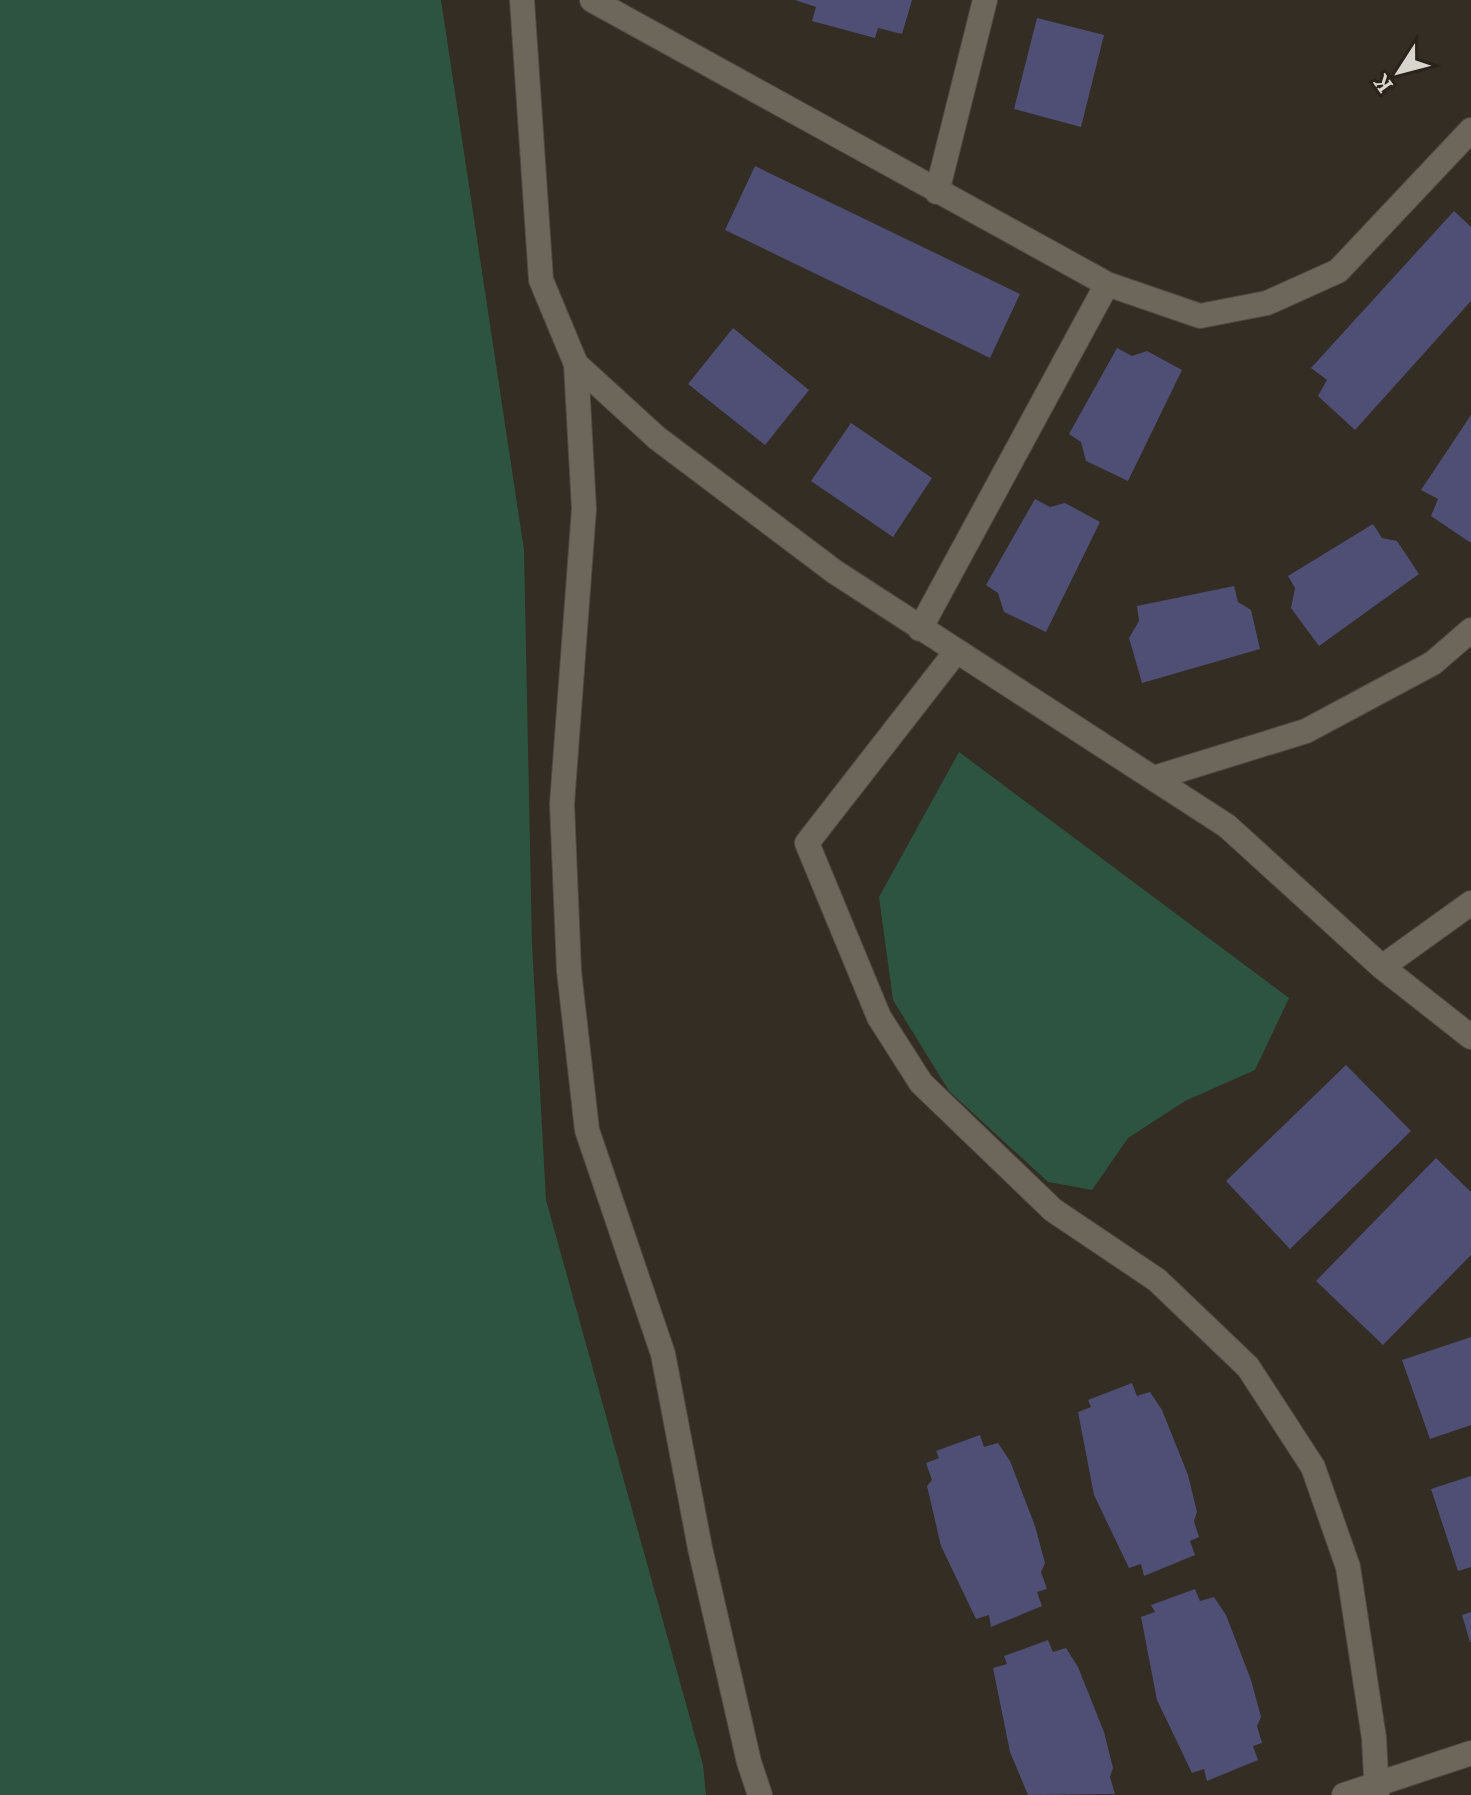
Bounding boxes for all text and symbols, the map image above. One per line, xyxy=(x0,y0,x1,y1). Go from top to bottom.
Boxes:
north arrow xyxy=(1359,32,1439,112)
text: K xyxy=(1367,69,1399,98)

